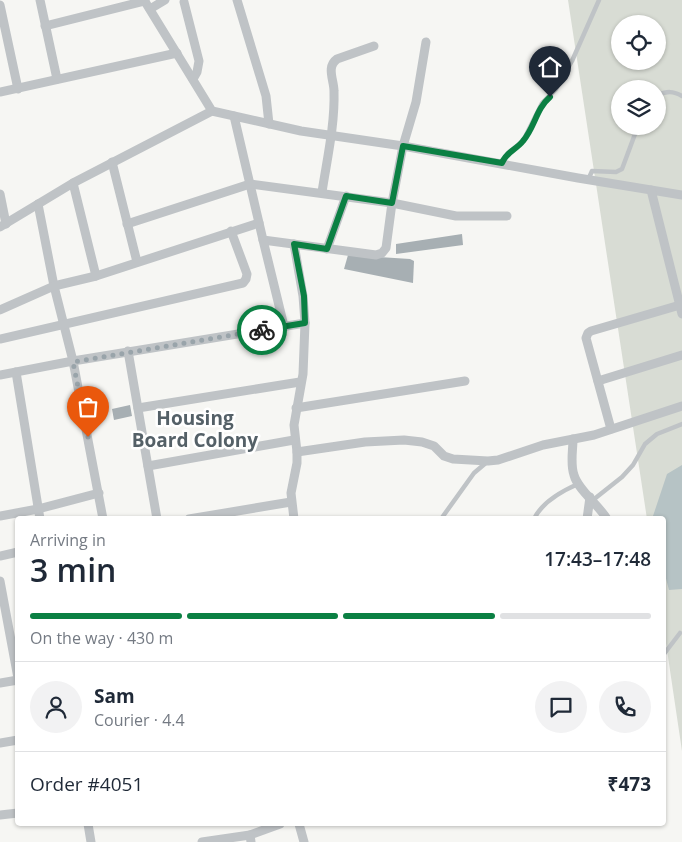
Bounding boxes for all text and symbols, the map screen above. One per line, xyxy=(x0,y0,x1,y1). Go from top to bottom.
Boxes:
map controls xyxy=(611,15,666,135)
button: locate xyxy=(611,15,666,70)
pin xyxy=(529,46,571,97)
icon: home xyxy=(536,53,564,81)
button: layers xyxy=(611,80,666,135)
courier xyxy=(237,305,287,355)
icon: bike xyxy=(248,316,276,344)
pin xyxy=(67,386,109,437)
icon: bag xyxy=(74,393,102,421)
district label: Housing Board Colony xyxy=(132,405,258,453)
text: Arriving in xyxy=(30,529,106,551)
text: 17:43–17:48 xyxy=(544,546,651,572)
text: 3 min xyxy=(30,548,116,591)
text: On the way · 430 m xyxy=(30,627,173,649)
button: person xyxy=(30,681,82,733)
button: chat xyxy=(535,681,587,733)
button: phone xyxy=(599,681,651,733)
text: Sam xyxy=(94,683,135,709)
text: Courier · 4.4 xyxy=(94,709,185,731)
text: Order #4051 xyxy=(30,771,143,797)
text: ₹473 xyxy=(608,771,651,797)

